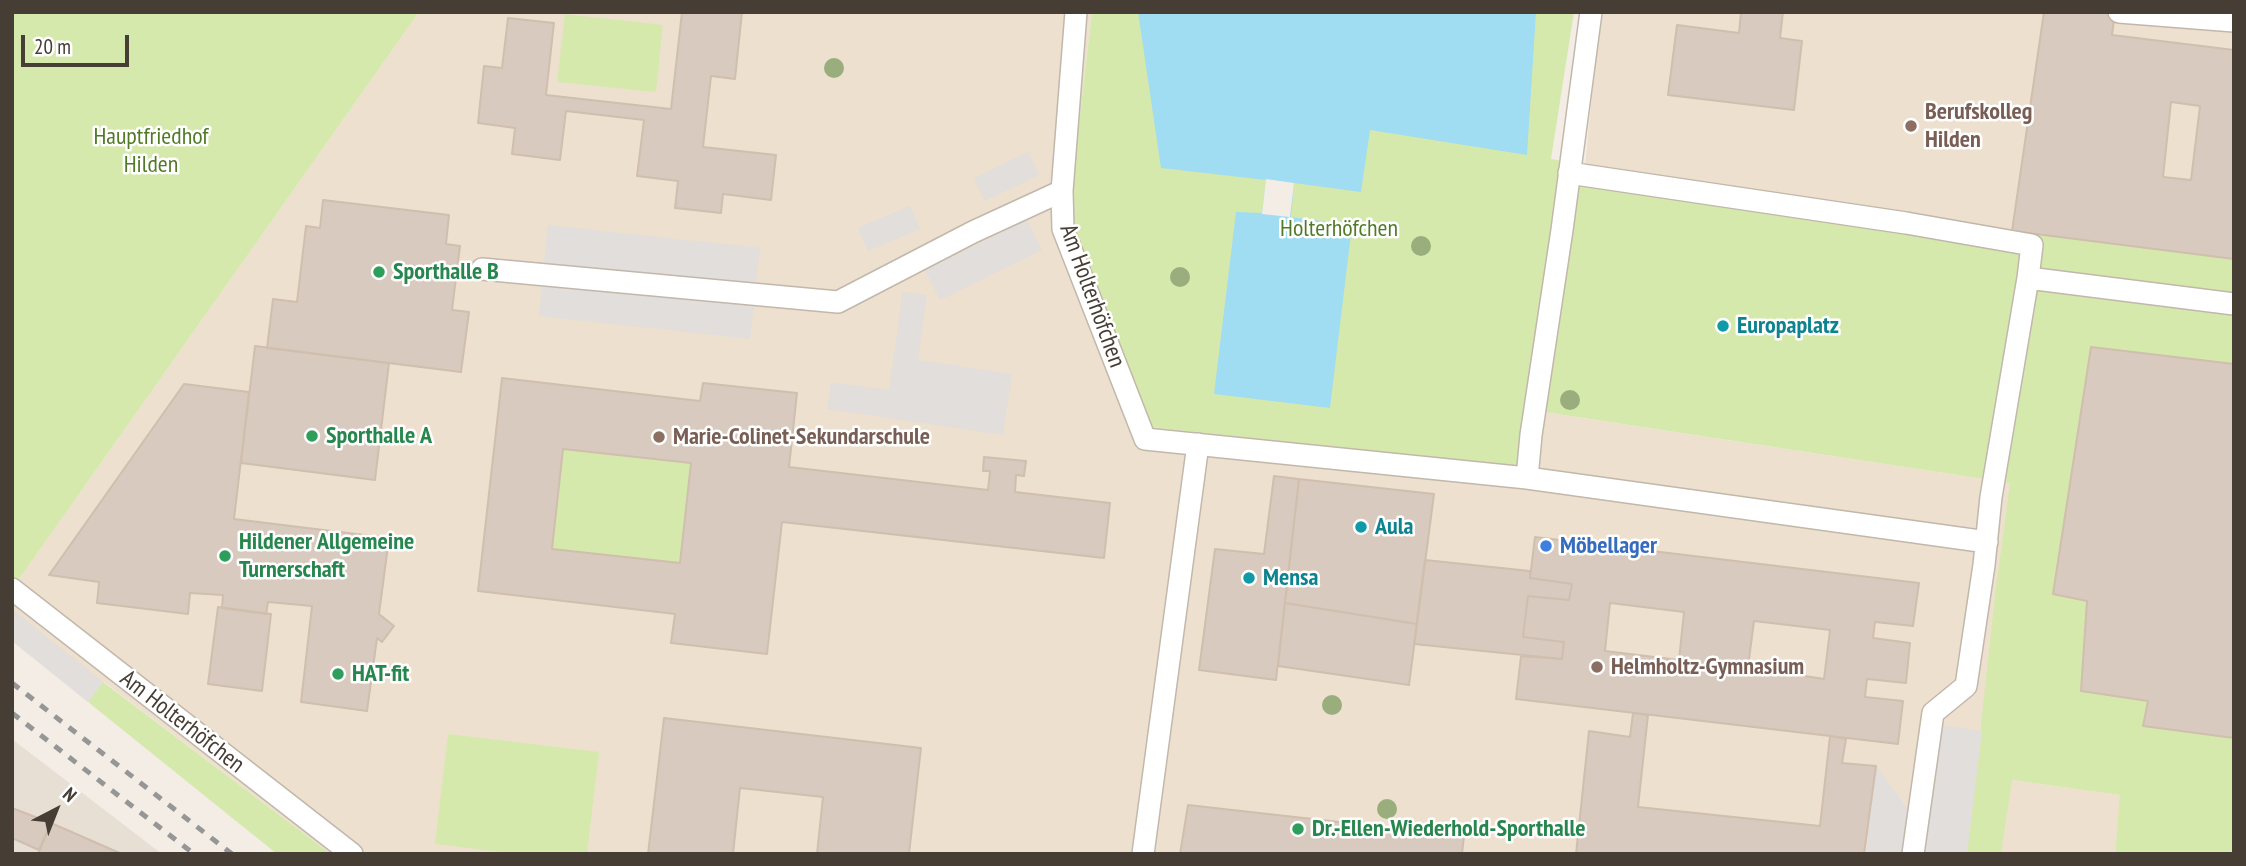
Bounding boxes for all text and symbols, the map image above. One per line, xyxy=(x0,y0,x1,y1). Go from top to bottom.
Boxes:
scale bar xyxy=(24,21,133,65)
text: 20 m xyxy=(34,33,71,60)
place label: Berufskolleg Hilden xyxy=(1925,98,2032,154)
marker: Berufskolleg Hilden xyxy=(1903,118,1919,134)
park label: Hauptfriedhof Hilden xyxy=(93,123,209,179)
park label: Holterhöfchen xyxy=(1280,215,1398,243)
street label: Am Holterhöfchen xyxy=(1053,221,1131,371)
place label: Sporthalle B xyxy=(393,258,499,286)
marker: Sporthalle B xyxy=(371,264,387,280)
place label: Europaplatz xyxy=(1737,312,1839,340)
marker: Europaplatz xyxy=(1715,318,1731,334)
place label: Sporthalle A xyxy=(326,422,432,450)
place label: Marie-Colinet-Sekundarschule xyxy=(673,423,930,451)
marker: Sporthalle A xyxy=(304,428,320,444)
marker: Marie-Colinet-Sekundarschule xyxy=(651,429,667,445)
place label: Aula xyxy=(1375,513,1413,541)
marker: Aula xyxy=(1353,519,1369,535)
place label: Hildener Allgemeine Turnerschaft xyxy=(239,528,414,584)
place label: Möbellager xyxy=(1560,532,1657,560)
marker: Möbellager xyxy=(1538,538,1554,554)
marker: Hildener Allgemeine Turnerschaft xyxy=(217,548,233,564)
place label: Mensa xyxy=(1263,564,1318,592)
marker: Mensa xyxy=(1241,570,1257,586)
place label: Helmholtz-Gymnasium xyxy=(1611,653,1804,681)
marker: Helmholtz-Gymnasium xyxy=(1589,659,1605,675)
place label: HAT-fit xyxy=(352,660,409,688)
street label: Am Holterhöfchen xyxy=(114,664,250,780)
marker: HAT-fit xyxy=(330,666,346,682)
north arrow xyxy=(21,775,91,845)
text: N xyxy=(58,782,82,807)
place label: Dr.-Ellen-Wiederhold-Sporthalle xyxy=(1312,815,1586,843)
marker: Dr.-Ellen-Wiederhold-Sporthalle xyxy=(1290,821,1306,837)

